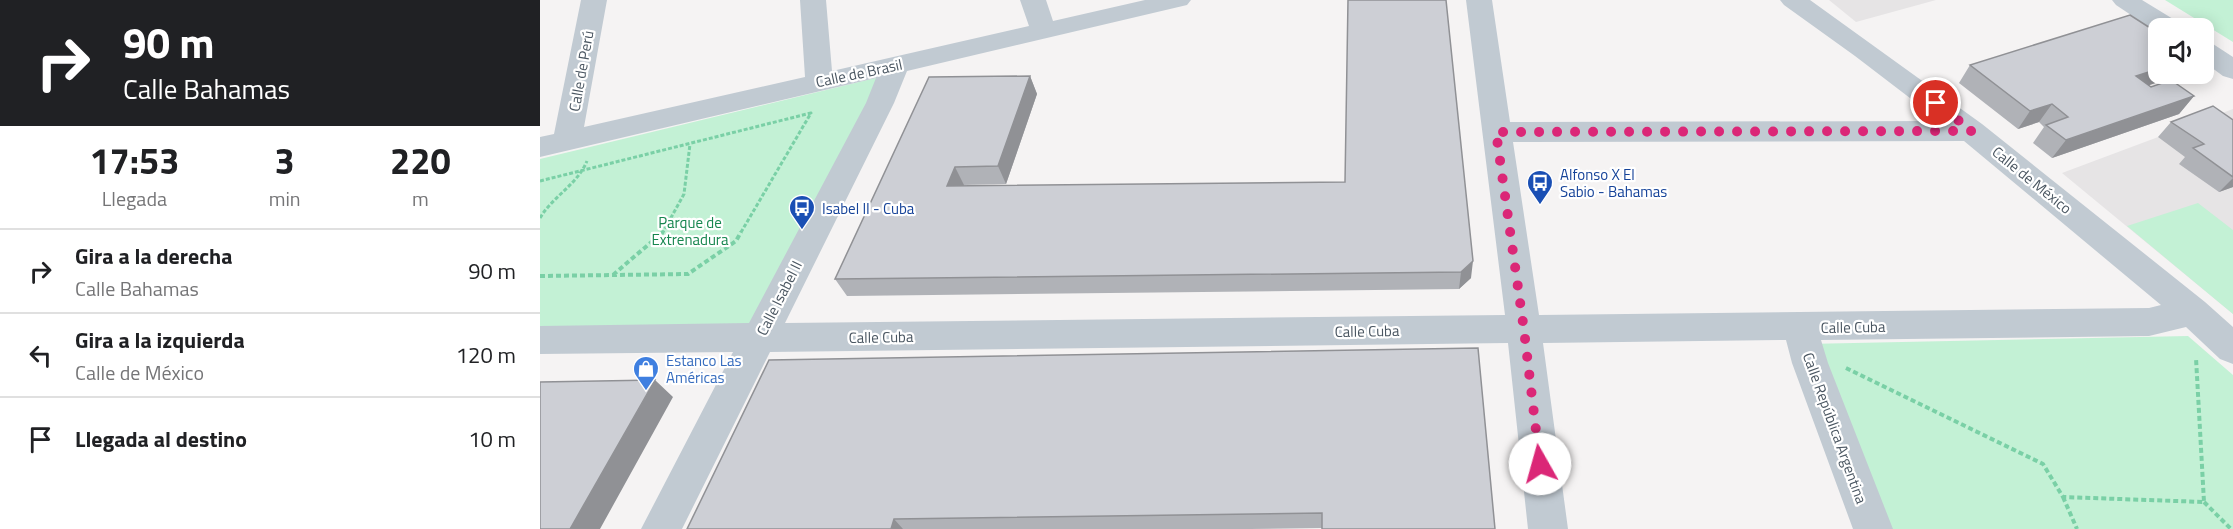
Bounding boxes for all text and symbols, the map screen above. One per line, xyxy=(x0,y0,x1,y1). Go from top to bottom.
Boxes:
text: 90 m xyxy=(123,10,215,74)
map controls xyxy=(2148,18,2214,84)
button: sound xyxy=(2148,18,2214,84)
icon: right xyxy=(24,24,102,102)
street label: Calle de Perú xyxy=(563,29,599,113)
street label: Calle de Brasil xyxy=(814,53,904,93)
text: Calle Bahamas xyxy=(123,68,290,109)
pin xyxy=(1910,77,1961,128)
icon: arrive xyxy=(1919,86,1952,119)
text: 17:53 xyxy=(89,133,179,188)
text: 3 xyxy=(275,133,295,188)
text: 220 xyxy=(390,133,451,188)
street label: Calle de México xyxy=(1987,141,2077,219)
place label: Alfonso X El Sabio - Bahamas xyxy=(1560,163,1667,203)
bus stop icon: Alfonso X El Sabio - Bahamas xyxy=(1525,168,1555,206)
text: Llegada xyxy=(102,183,167,214)
text: min xyxy=(269,183,301,214)
text: m xyxy=(412,183,429,214)
bus stop icon: Isabel II - Cuba xyxy=(787,193,817,231)
place label: Isabel II - Cuba xyxy=(822,197,915,220)
park label: Parque de Extrenadura xyxy=(651,211,729,251)
text: Gira a la derecha xyxy=(75,239,232,273)
text: 90 m xyxy=(468,254,516,288)
icon: right xyxy=(24,255,57,288)
street label: Calle Isabel II xyxy=(750,257,808,339)
text: Calle Bahamas xyxy=(75,273,199,304)
street label: Calle Cuba xyxy=(1820,315,1886,339)
street label: Calle Cuba xyxy=(1334,319,1400,343)
text: Gira a la izquierda xyxy=(75,323,245,357)
street label: Calle Cuba xyxy=(848,325,914,349)
text: 120 m xyxy=(456,338,516,372)
icon: left xyxy=(24,339,57,372)
place label: Estanco Las Américas xyxy=(666,349,741,389)
street label: Calle República Argentina xyxy=(1797,349,1873,507)
shop icon: Estanco Las Américas xyxy=(631,354,661,392)
text: Calle de México xyxy=(75,357,204,388)
text: Llegada al destino xyxy=(75,422,247,456)
text: 10 m xyxy=(468,422,516,456)
icon: arrive xyxy=(24,423,57,456)
position arrow xyxy=(1508,432,1572,496)

